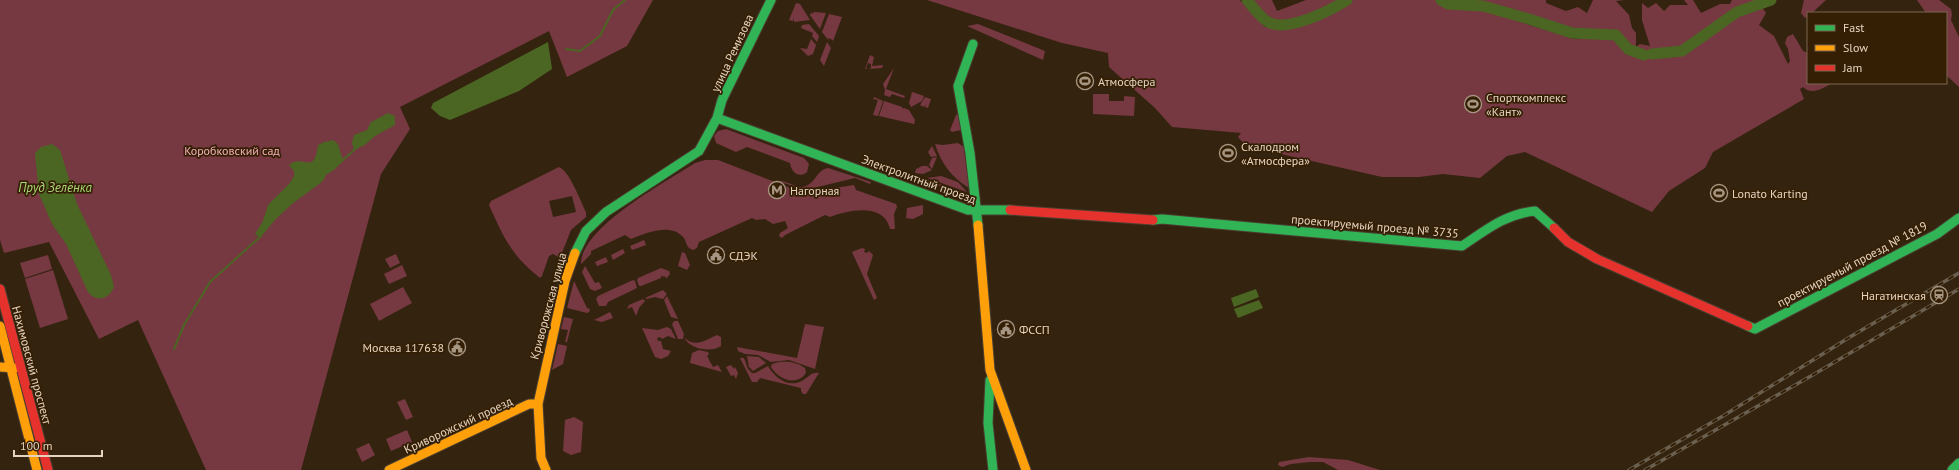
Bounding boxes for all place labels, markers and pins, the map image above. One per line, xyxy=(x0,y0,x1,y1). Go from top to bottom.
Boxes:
sports icon: Атмосфера xyxy=(1075,71,1095,91)
place label: Атмосфера xyxy=(1098,74,1156,89)
place label: Спорткомплекс «Кант» xyxy=(1486,90,1567,119)
sports icon: Спорткомплекс «Кант» xyxy=(1463,94,1483,114)
place label: Скалодром «Атмосфера» xyxy=(1241,139,1310,168)
sports icon: Скалодром «Атмосфера» xyxy=(1218,143,1238,163)
metro station icon: Нагорная xyxy=(767,180,787,200)
place label: Нагорная xyxy=(790,183,839,198)
sports icon: Lonato Karting xyxy=(1709,183,1729,203)
place label: Lonato Karting xyxy=(1732,186,1808,201)
public building icon: СДЭК xyxy=(706,245,726,265)
place label: СДЭК xyxy=(729,248,758,263)
station icon: Нагатинская xyxy=(1929,285,1949,305)
place label: Нагатинская xyxy=(1861,288,1926,303)
public building icon: ФССП xyxy=(996,319,1016,339)
place label: ФССП xyxy=(1019,322,1050,337)
public building icon: Москва 117638 xyxy=(447,337,467,357)
place label: Москва 117638 xyxy=(363,340,444,355)

